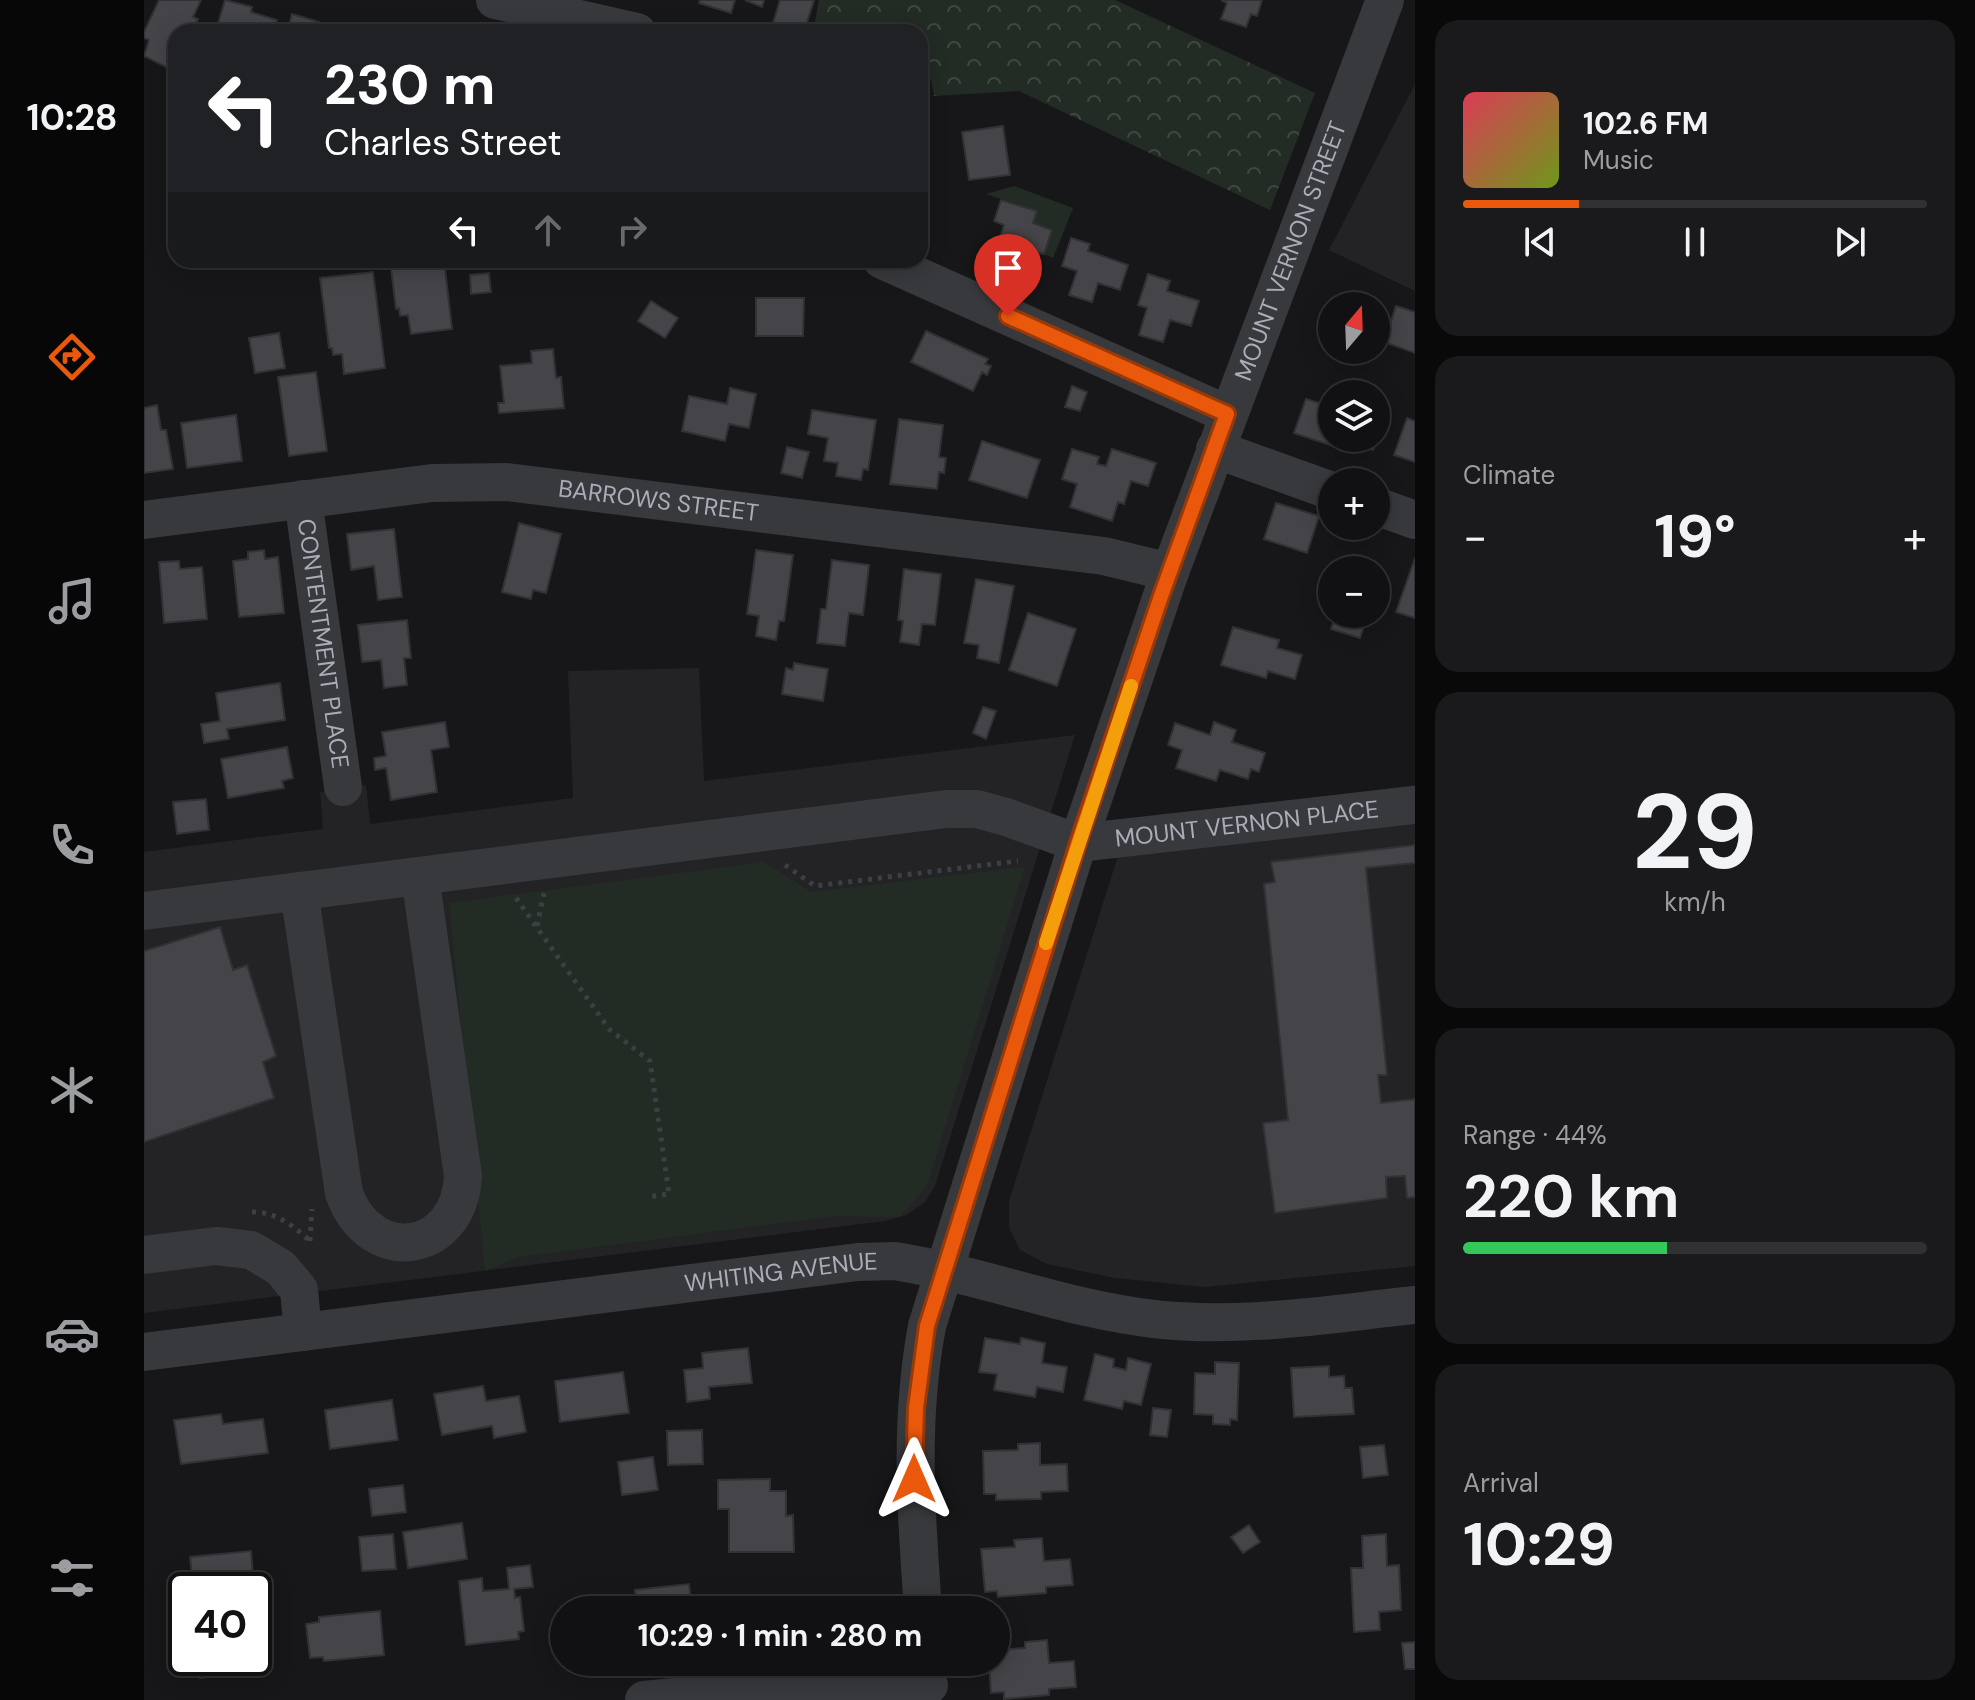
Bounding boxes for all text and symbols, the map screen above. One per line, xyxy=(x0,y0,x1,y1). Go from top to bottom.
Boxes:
text: 230 m xyxy=(324,48,495,121)
icon: left xyxy=(192,56,296,160)
text: 10:28 xyxy=(27,94,117,141)
text: 102.6 FM xyxy=(1583,104,1708,143)
street label: MOUNT VERNON STREET xyxy=(1227,117,1353,385)
text: Charles Street xyxy=(324,119,562,166)
text: Music xyxy=(1583,143,1654,177)
icon: left xyxy=(442,208,486,252)
icon: ahead xyxy=(526,208,570,252)
icon: right xyxy=(610,208,654,252)
icon: previous xyxy=(1518,220,1562,264)
icon: pause xyxy=(1673,220,1717,264)
icon: next xyxy=(1828,220,1872,264)
pin xyxy=(974,234,1042,316)
icon: arrive xyxy=(986,246,1030,290)
north arrow xyxy=(1318,292,1390,364)
map controls xyxy=(1318,292,1390,628)
icon: directions xyxy=(44,329,100,385)
button: layers xyxy=(1318,380,1390,452)
text: Climate xyxy=(1463,458,1555,492)
button: + xyxy=(1318,468,1390,540)
street label: BARROWS STREET xyxy=(557,472,760,528)
text: 19° xyxy=(1654,497,1736,576)
text: − xyxy=(1463,508,1487,566)
text: + xyxy=(1903,508,1927,566)
street label: CONTENTMENT PLACE xyxy=(291,517,356,770)
button: − xyxy=(1318,556,1390,628)
icon: music xyxy=(44,573,100,629)
text: 29 xyxy=(1632,765,1758,900)
street label: MOUNT VERNON PLACE xyxy=(1113,793,1380,854)
icon: phone xyxy=(44,817,100,873)
text: km/h xyxy=(1664,885,1726,919)
icon: climate xyxy=(44,1062,100,1118)
text: Range · 44% xyxy=(1463,1118,1607,1152)
text: 220 km xyxy=(1463,1157,1679,1236)
street label: WHITING AVENUE xyxy=(682,1245,878,1299)
icon: car xyxy=(44,1306,100,1362)
position arrow xyxy=(872,1437,956,1521)
text: Arrival xyxy=(1463,1466,1539,1500)
text: 10:29 xyxy=(1463,1505,1615,1584)
icon: filters xyxy=(44,1550,100,1606)
speed limit sign: 40 xyxy=(168,1572,272,1676)
text: 10:29 · 1 min · 280 m xyxy=(638,1616,922,1655)

